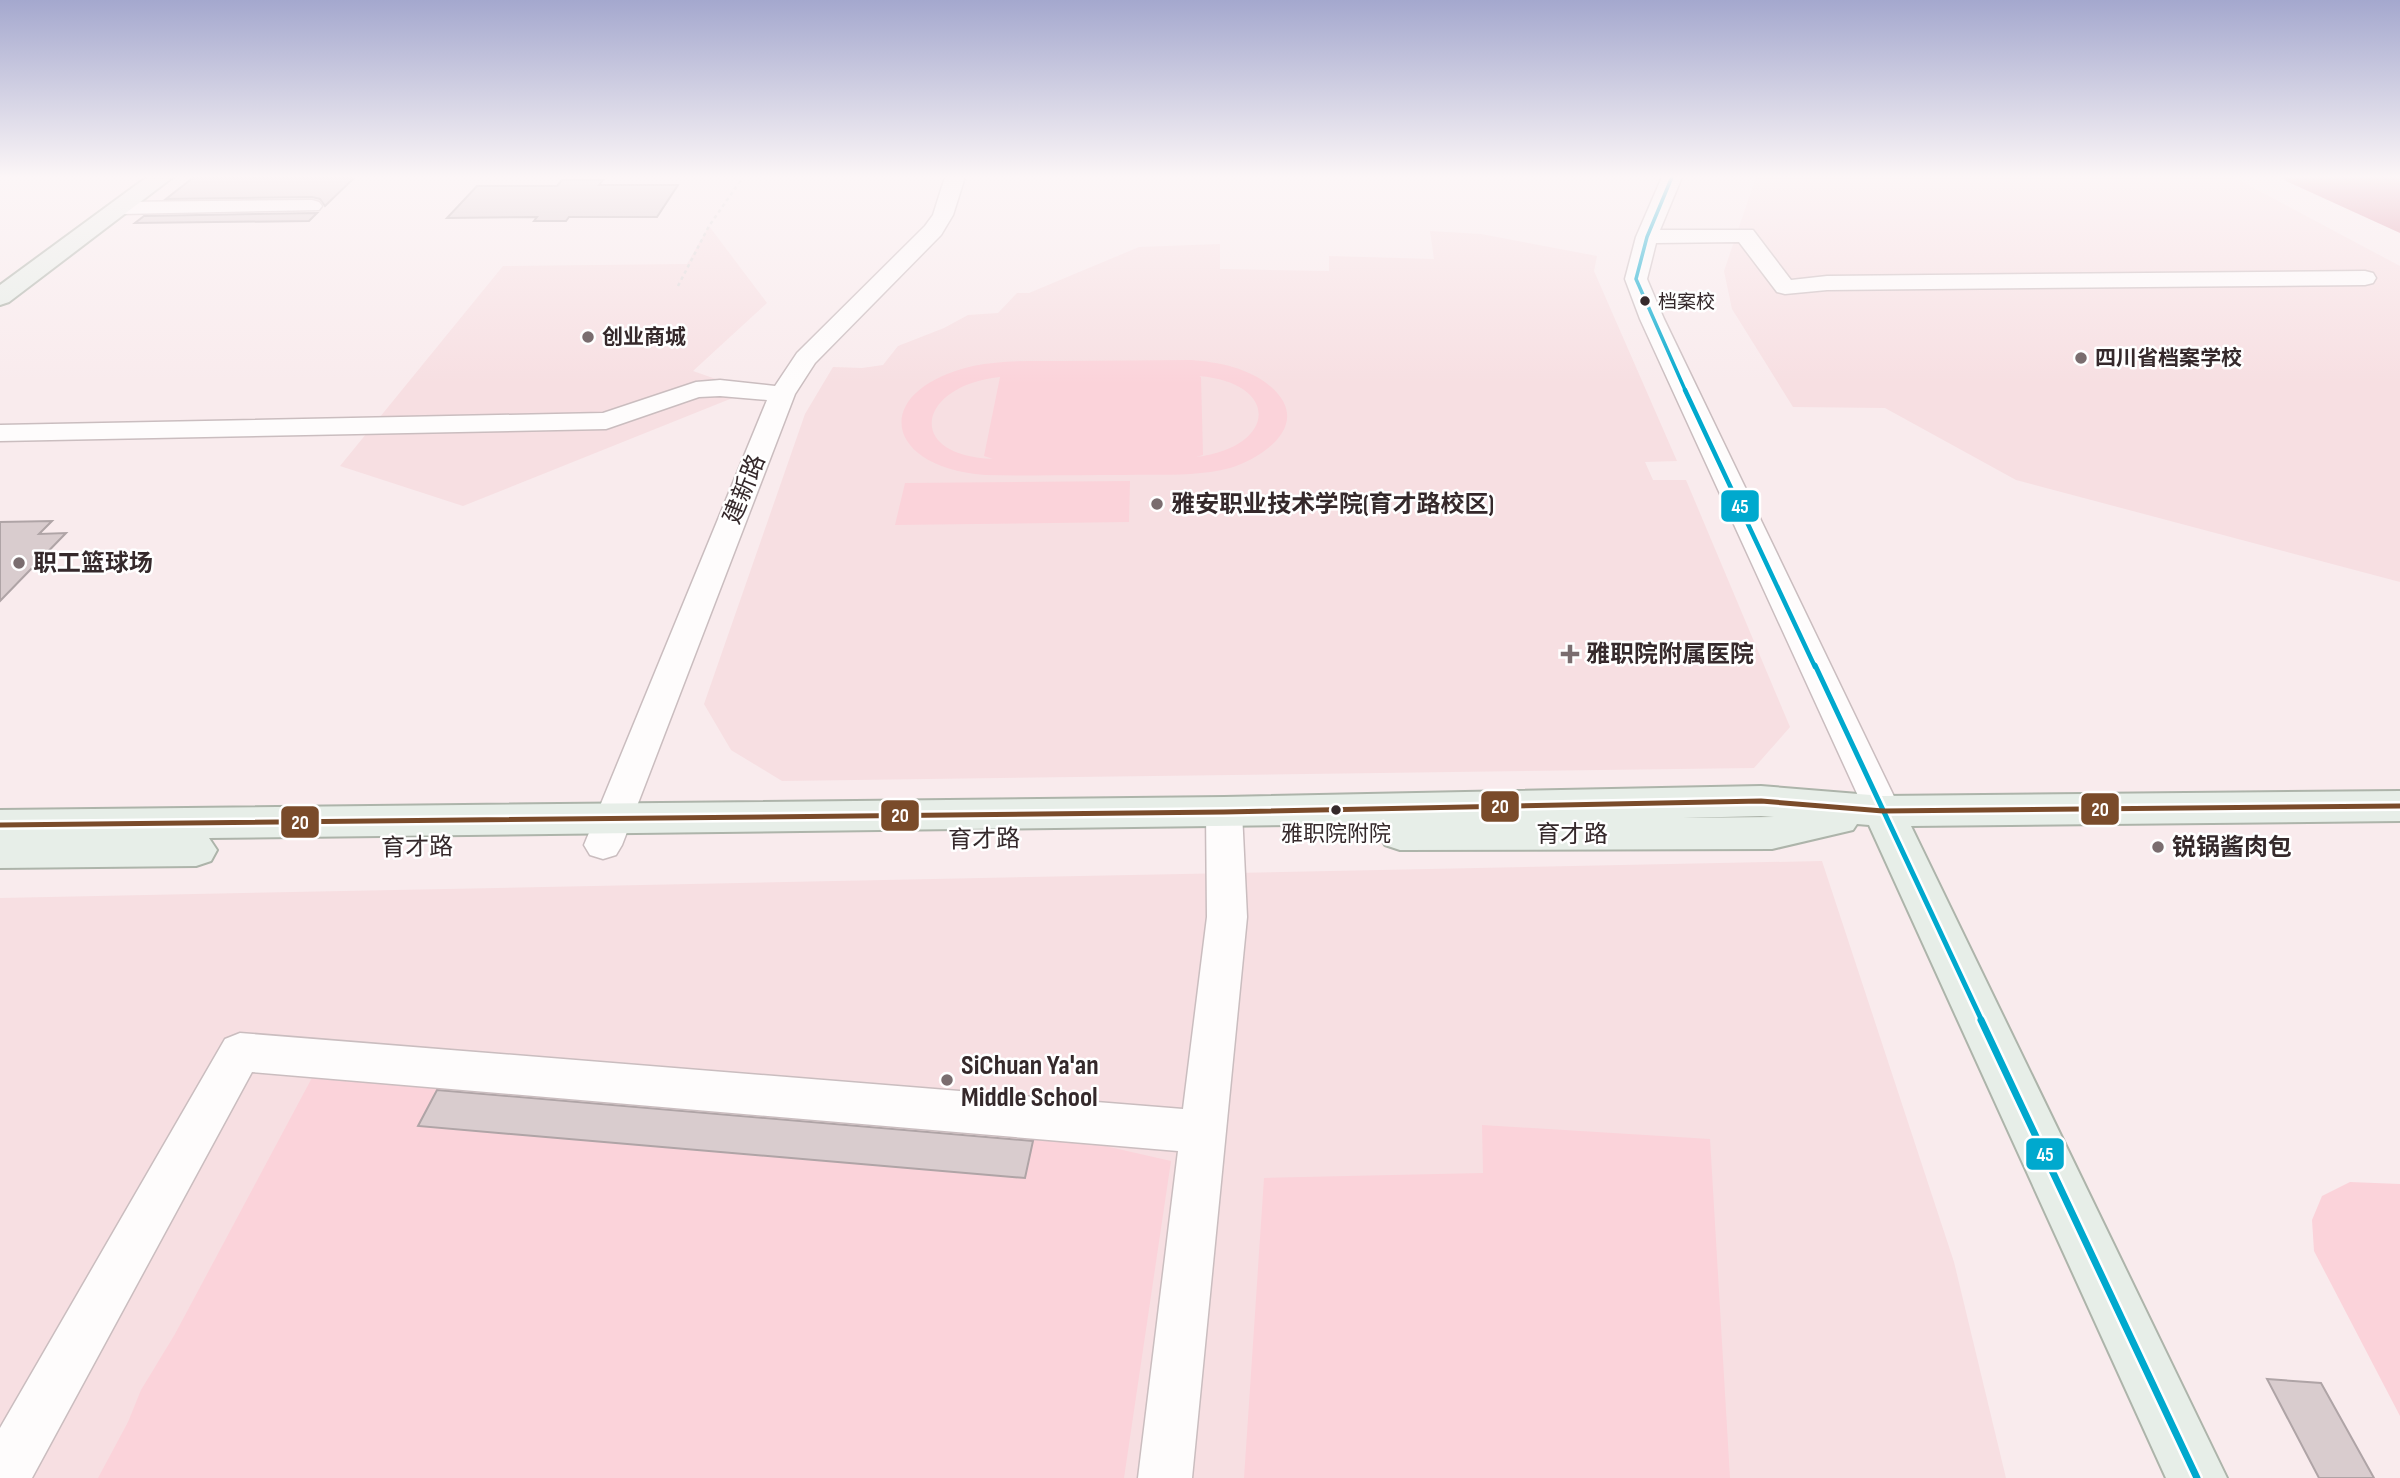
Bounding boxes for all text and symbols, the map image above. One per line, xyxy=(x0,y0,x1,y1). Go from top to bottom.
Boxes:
place label: 档案校 xyxy=(1658,291,1715,314)
marker: 档案校 xyxy=(1638,294,1652,308)
place label: 创业商城 xyxy=(602,325,686,350)
marker: 创业商城 xyxy=(580,329,596,345)
place label: 四川省档案学校 xyxy=(2095,346,2242,371)
marker: 四川省档案学校 xyxy=(2073,350,2089,366)
street label: 建新路 xyxy=(718,450,771,528)
line badge: 45 xyxy=(1720,489,1760,523)
place label: 雅安职业技术学院(育才路校区) xyxy=(1171,490,1494,519)
marker: 雅安职业技术学院(育才路校区) xyxy=(1149,496,1165,512)
text: 45 xyxy=(1731,496,1749,519)
place label: 职工篮球场 xyxy=(33,549,153,578)
marker: 职工篮球场 xyxy=(11,555,27,571)
place label: 雅职院附属医院 xyxy=(1586,640,1754,669)
marker: 雅职院附属医院 xyxy=(1560,644,1580,664)
line badge: 20 xyxy=(1480,790,1520,823)
line badge: 20 xyxy=(2080,792,2120,826)
text: 20 xyxy=(1491,796,1509,819)
line badge: 20 xyxy=(880,799,920,832)
text: 20 xyxy=(2091,799,2109,822)
marker: 雅职院附院 xyxy=(1329,803,1343,817)
line badge: 20 xyxy=(280,805,320,839)
text: 20 xyxy=(891,805,909,828)
text: 20 xyxy=(291,812,309,835)
street label: 育才路 xyxy=(1536,820,1608,849)
place label: 雅职院附院 xyxy=(1281,821,1391,848)
street label: 育才路 xyxy=(948,824,1020,855)
street label: 育才路 xyxy=(381,832,453,863)
place label: 锐锅酱肉包 xyxy=(2172,833,2292,862)
marker: 锐锅酱肉包 xyxy=(2150,839,2166,855)
place label: SiChuan Ya'an Middle School xyxy=(961,1049,1099,1114)
marker: SiChuan Ya'an Middle School xyxy=(939,1072,955,1088)
line badge: 45 xyxy=(2025,1137,2065,1171)
text: 45 xyxy=(2036,1144,2054,1167)

